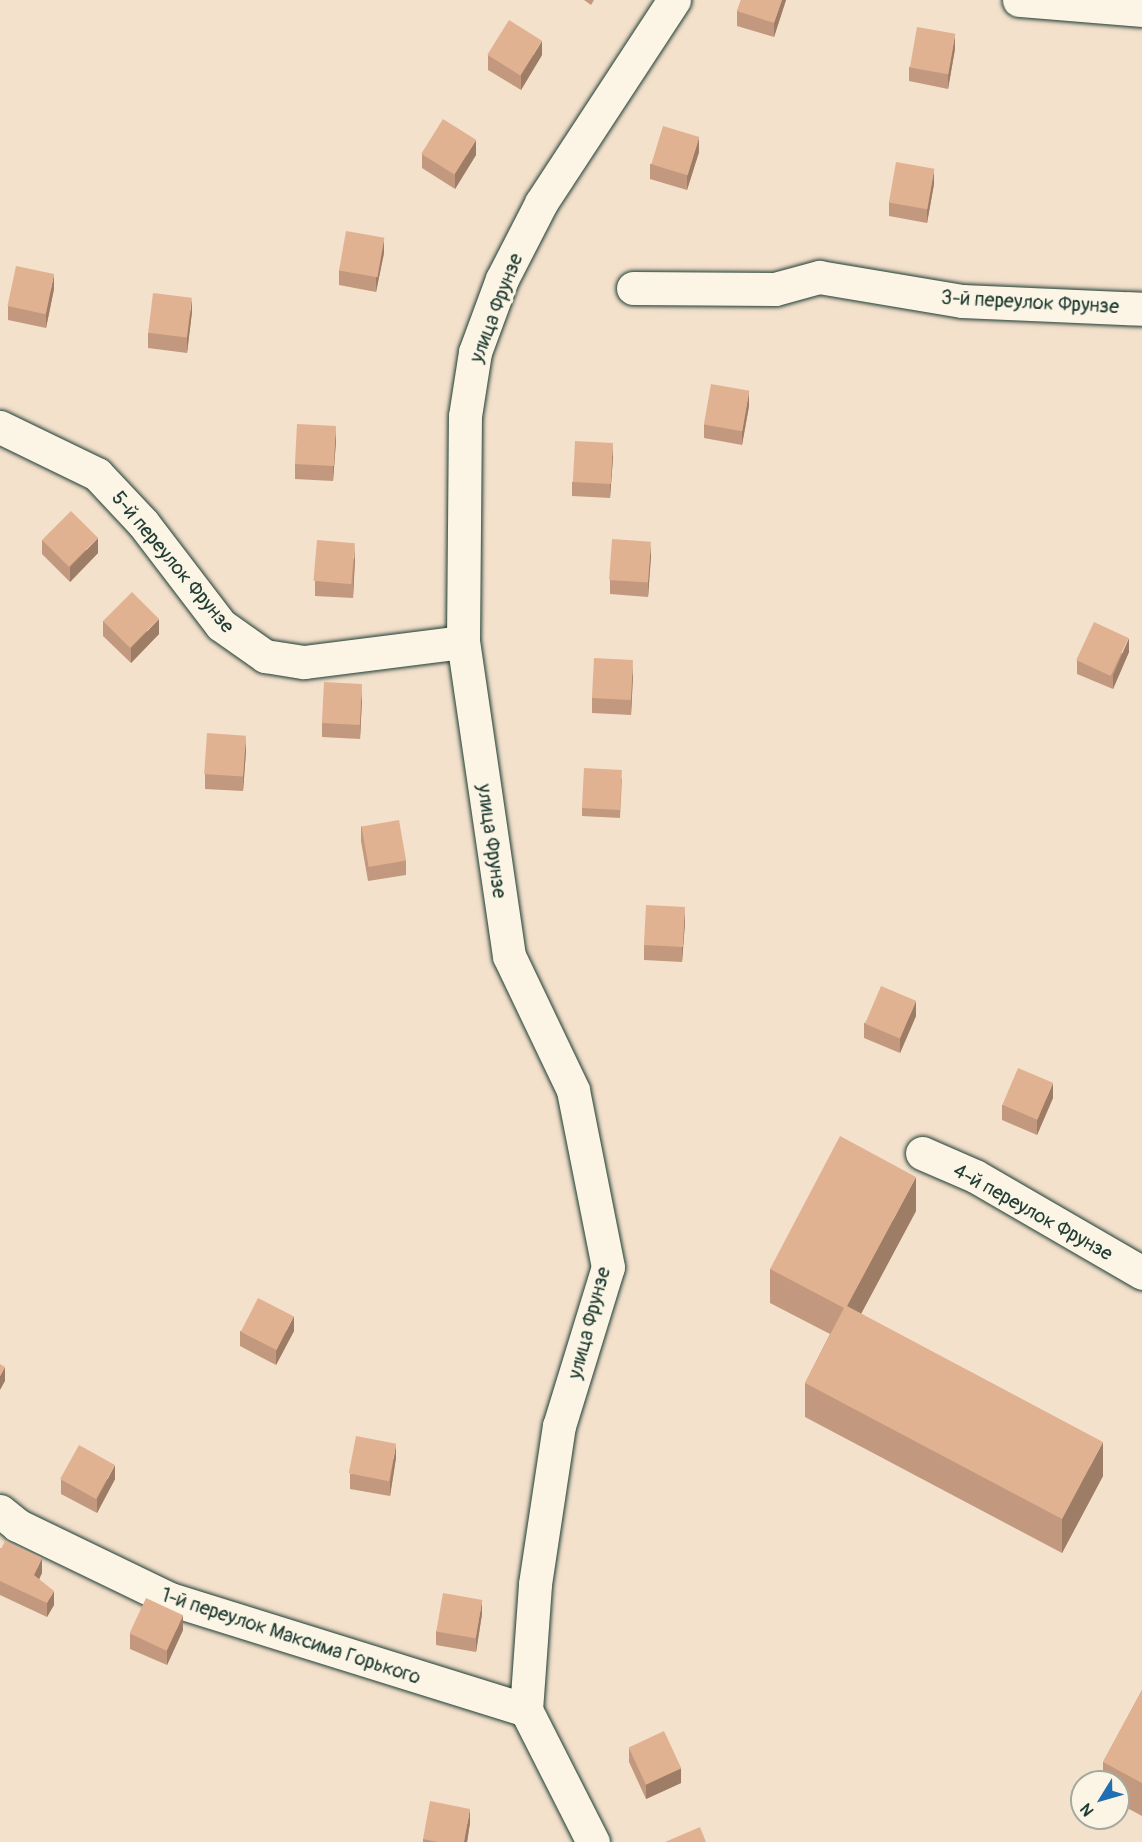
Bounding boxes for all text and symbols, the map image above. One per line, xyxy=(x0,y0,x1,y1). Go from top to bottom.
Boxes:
street label: улица Фрунзе xyxy=(464,250,528,366)
street label: 3-й переулок Фрунзе xyxy=(940,285,1120,319)
street label: 5-й переулок Фрунзе xyxy=(107,486,239,638)
street label: улица Фрунзе xyxy=(472,782,512,900)
street label: 4-й переулок Фрунзе xyxy=(949,1158,1117,1266)
street label: улица Фрунзе xyxy=(563,1264,615,1382)
street label: 1-й переулок Максима Горького xyxy=(158,1583,424,1689)
north arrow xyxy=(1070,1770,1130,1830)
text: N xyxy=(1076,1799,1098,1820)

